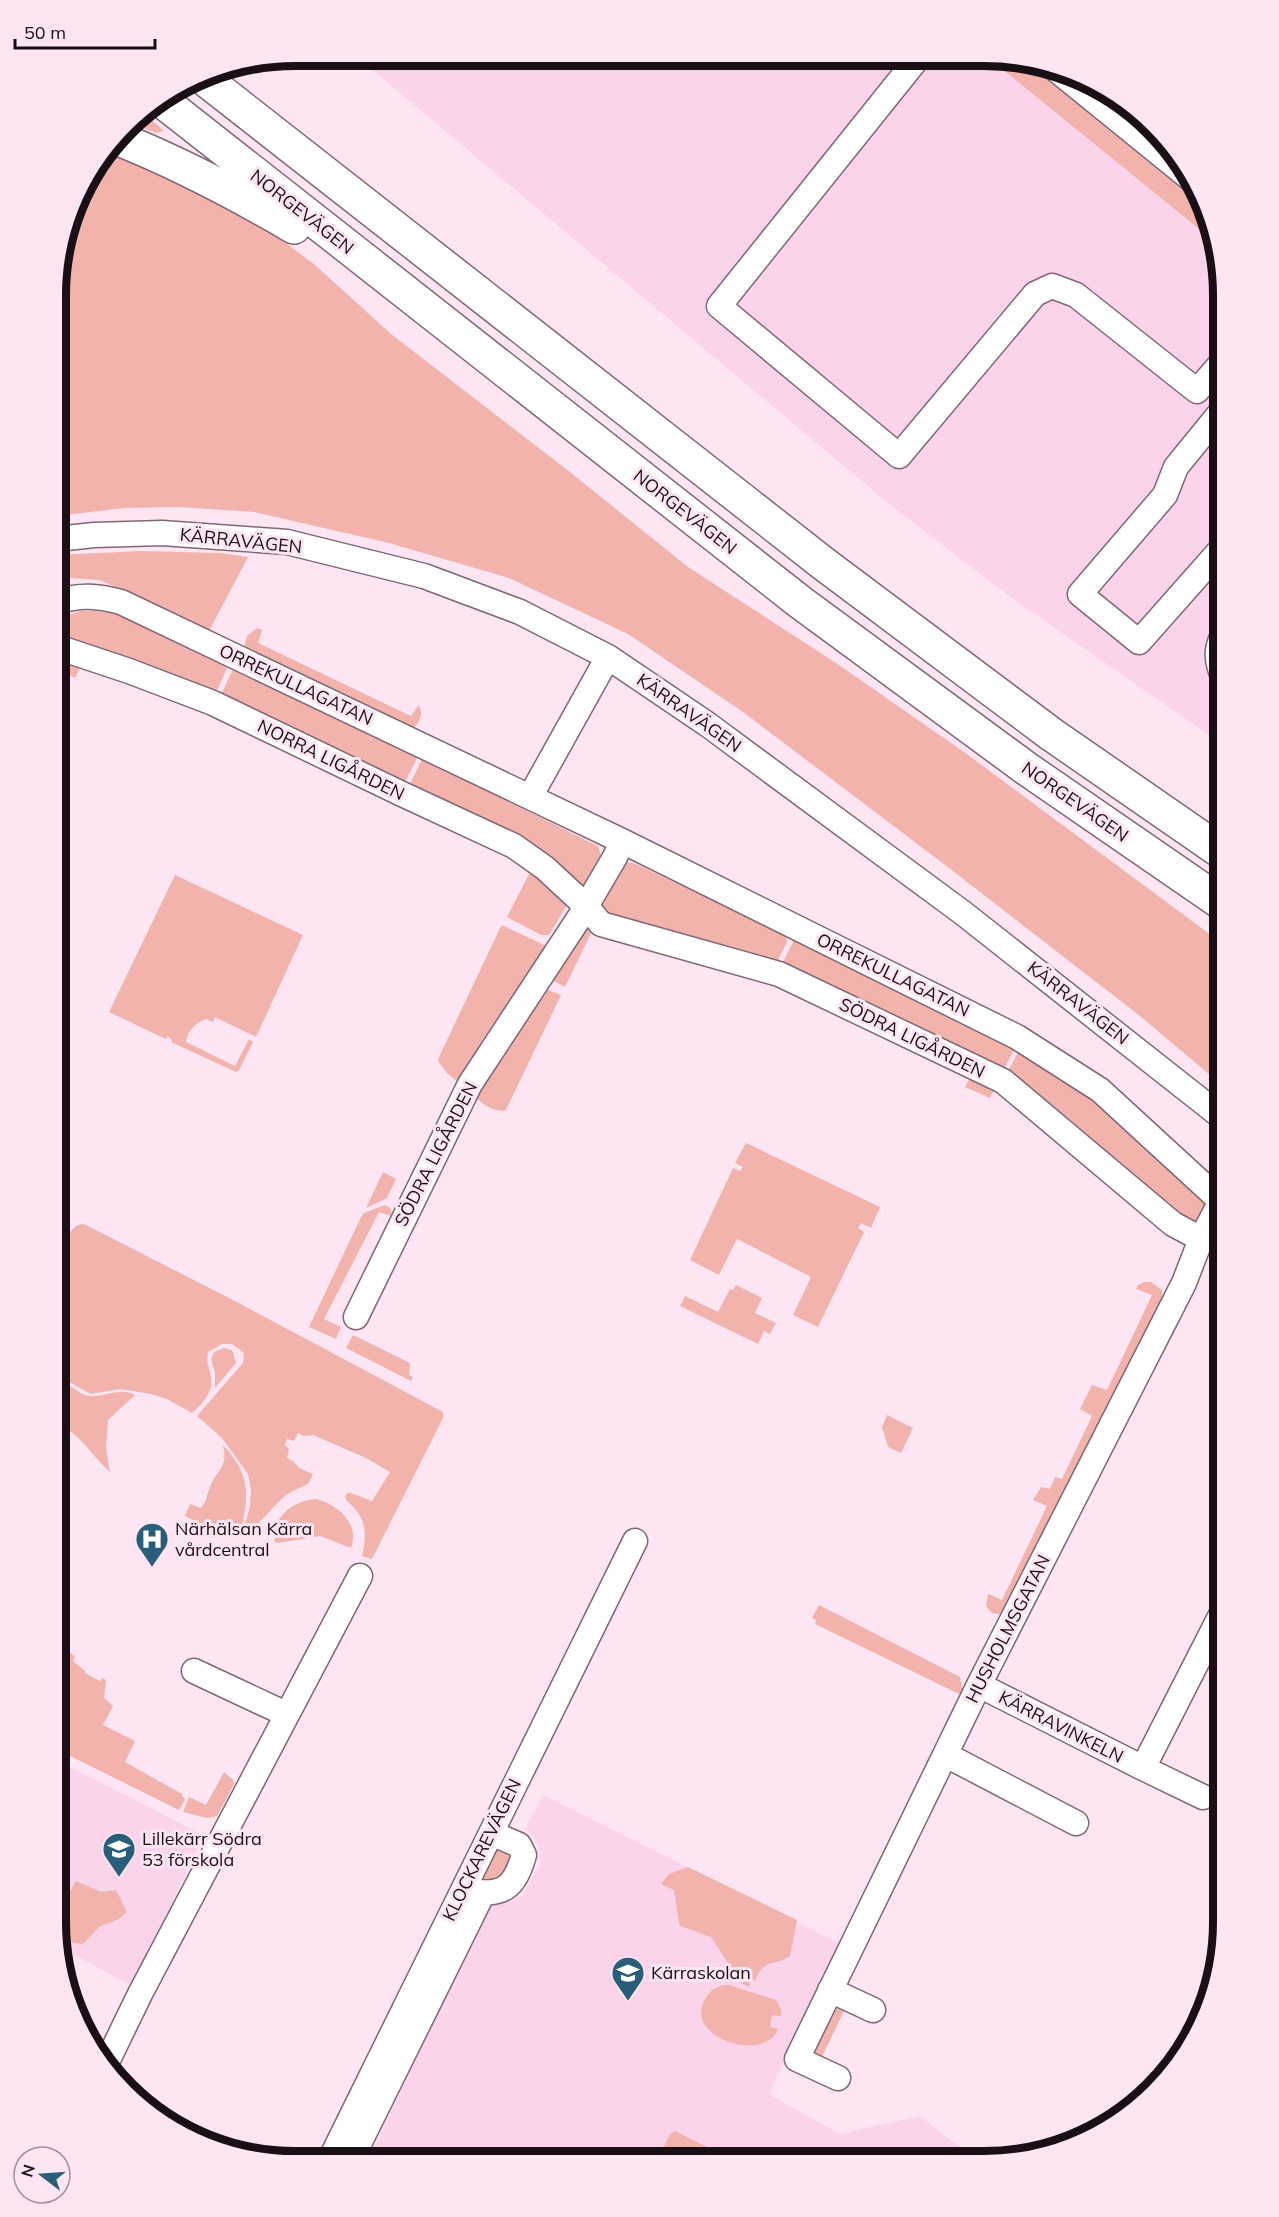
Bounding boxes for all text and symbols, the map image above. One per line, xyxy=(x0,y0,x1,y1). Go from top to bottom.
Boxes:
scale bar xyxy=(15,12,154,50)
text: 50 m xyxy=(24,21,66,44)
street label: NORGEVÄGEN xyxy=(246,164,359,259)
street label: NORGEVÄGEN xyxy=(629,464,742,559)
street label: KÄRRAVÄGEN xyxy=(179,523,303,558)
street label: ORREKULLAGATAN xyxy=(216,639,377,730)
street label: KÄRRAVÄGEN xyxy=(632,668,746,757)
street label: NORRA LIGÅRDEN xyxy=(254,714,409,805)
street label: NORGEVÄGEN xyxy=(1017,756,1133,847)
street label: ORREKULLAGATAN xyxy=(813,928,973,1022)
street label: KÄRRAVÄGEN xyxy=(1023,956,1134,1049)
street label: SÖDRA LIGÅRDEN xyxy=(835,992,989,1083)
street label: SÖDRA LIGÅRDEN xyxy=(389,1077,482,1230)
place label: Närhälsan Kärra vårdcentral xyxy=(175,1517,312,1561)
hospital icon: Närhälsan Kärra vårdcentral xyxy=(134,1521,170,1568)
street label: HUSHOLMSGATAN xyxy=(960,1551,1055,1707)
street label: KÄRRAVINKELN xyxy=(995,1685,1127,1768)
street label: KLOCKAREVÄGEN xyxy=(437,1775,526,1925)
place label: Lillekärr Södra 53 förskola xyxy=(142,1827,262,1871)
school or university icon: Lillekärr Södra 53 förskola xyxy=(101,1831,137,1878)
school or university icon: Kärraskolan xyxy=(610,1955,646,2002)
place label: Kärraskolan xyxy=(651,1961,751,1984)
north arrow xyxy=(12,2145,72,2205)
text: N xyxy=(16,2162,39,2179)

